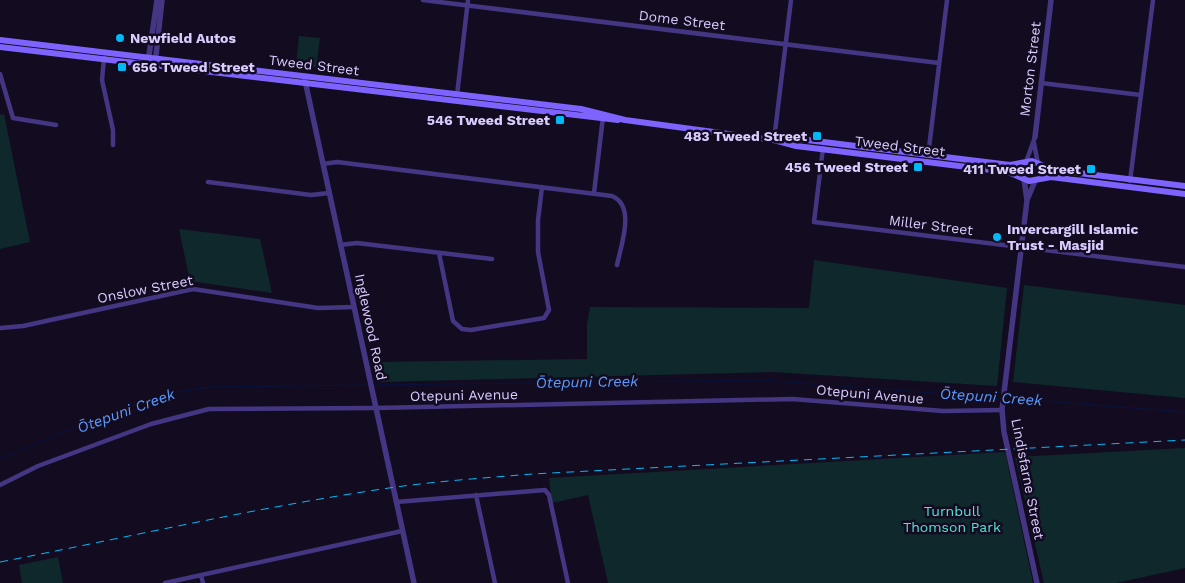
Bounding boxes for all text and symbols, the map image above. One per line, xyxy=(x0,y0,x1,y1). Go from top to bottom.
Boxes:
street label: Dome Street xyxy=(638,7,726,33)
street label: Morton Street xyxy=(1016,21,1044,117)
place label: Newfield Autos xyxy=(130,30,236,46)
marker: Newfield Autos xyxy=(114,32,126,44)
street label: Tweed Street xyxy=(268,52,360,78)
place label: 656 Tweed Street xyxy=(132,59,255,75)
marker: 656 Tweed Street xyxy=(116,61,128,73)
place label: 546 Tweed Street xyxy=(427,112,550,128)
marker: 546 Tweed Street xyxy=(554,114,566,126)
place label: 483 Tweed Street xyxy=(684,128,807,144)
marker: 483 Tweed Street xyxy=(811,130,823,142)
street label: Tweed Street xyxy=(854,133,946,159)
place label: 456 Tweed Street xyxy=(785,159,908,175)
marker: 456 Tweed Street xyxy=(912,161,924,173)
place label: 411 Tweed Street xyxy=(963,161,1081,177)
marker: 411 Tweed Street xyxy=(1085,163,1097,175)
street label: Miller Street xyxy=(888,212,974,238)
place label: Invercargill Islamic Trust - Masjid xyxy=(1007,221,1138,253)
marker: Invercargill Islamic Trust - Masjid xyxy=(991,231,1003,243)
street label: Onslow Street xyxy=(96,272,194,306)
street label: Inglewood Road xyxy=(352,272,390,382)
water label: Ōtepuni Creek xyxy=(535,372,639,392)
street label: Otepuni Avenue xyxy=(816,381,924,407)
water label: Ōtepuni Creek xyxy=(939,384,1044,410)
water label: Ōtepuni Creek xyxy=(75,385,178,437)
street label: Otepuni Avenue xyxy=(410,386,518,404)
street label: Lindisfarne Street xyxy=(1008,417,1048,541)
park label: Turnbull Thomson Park xyxy=(903,503,1001,535)

